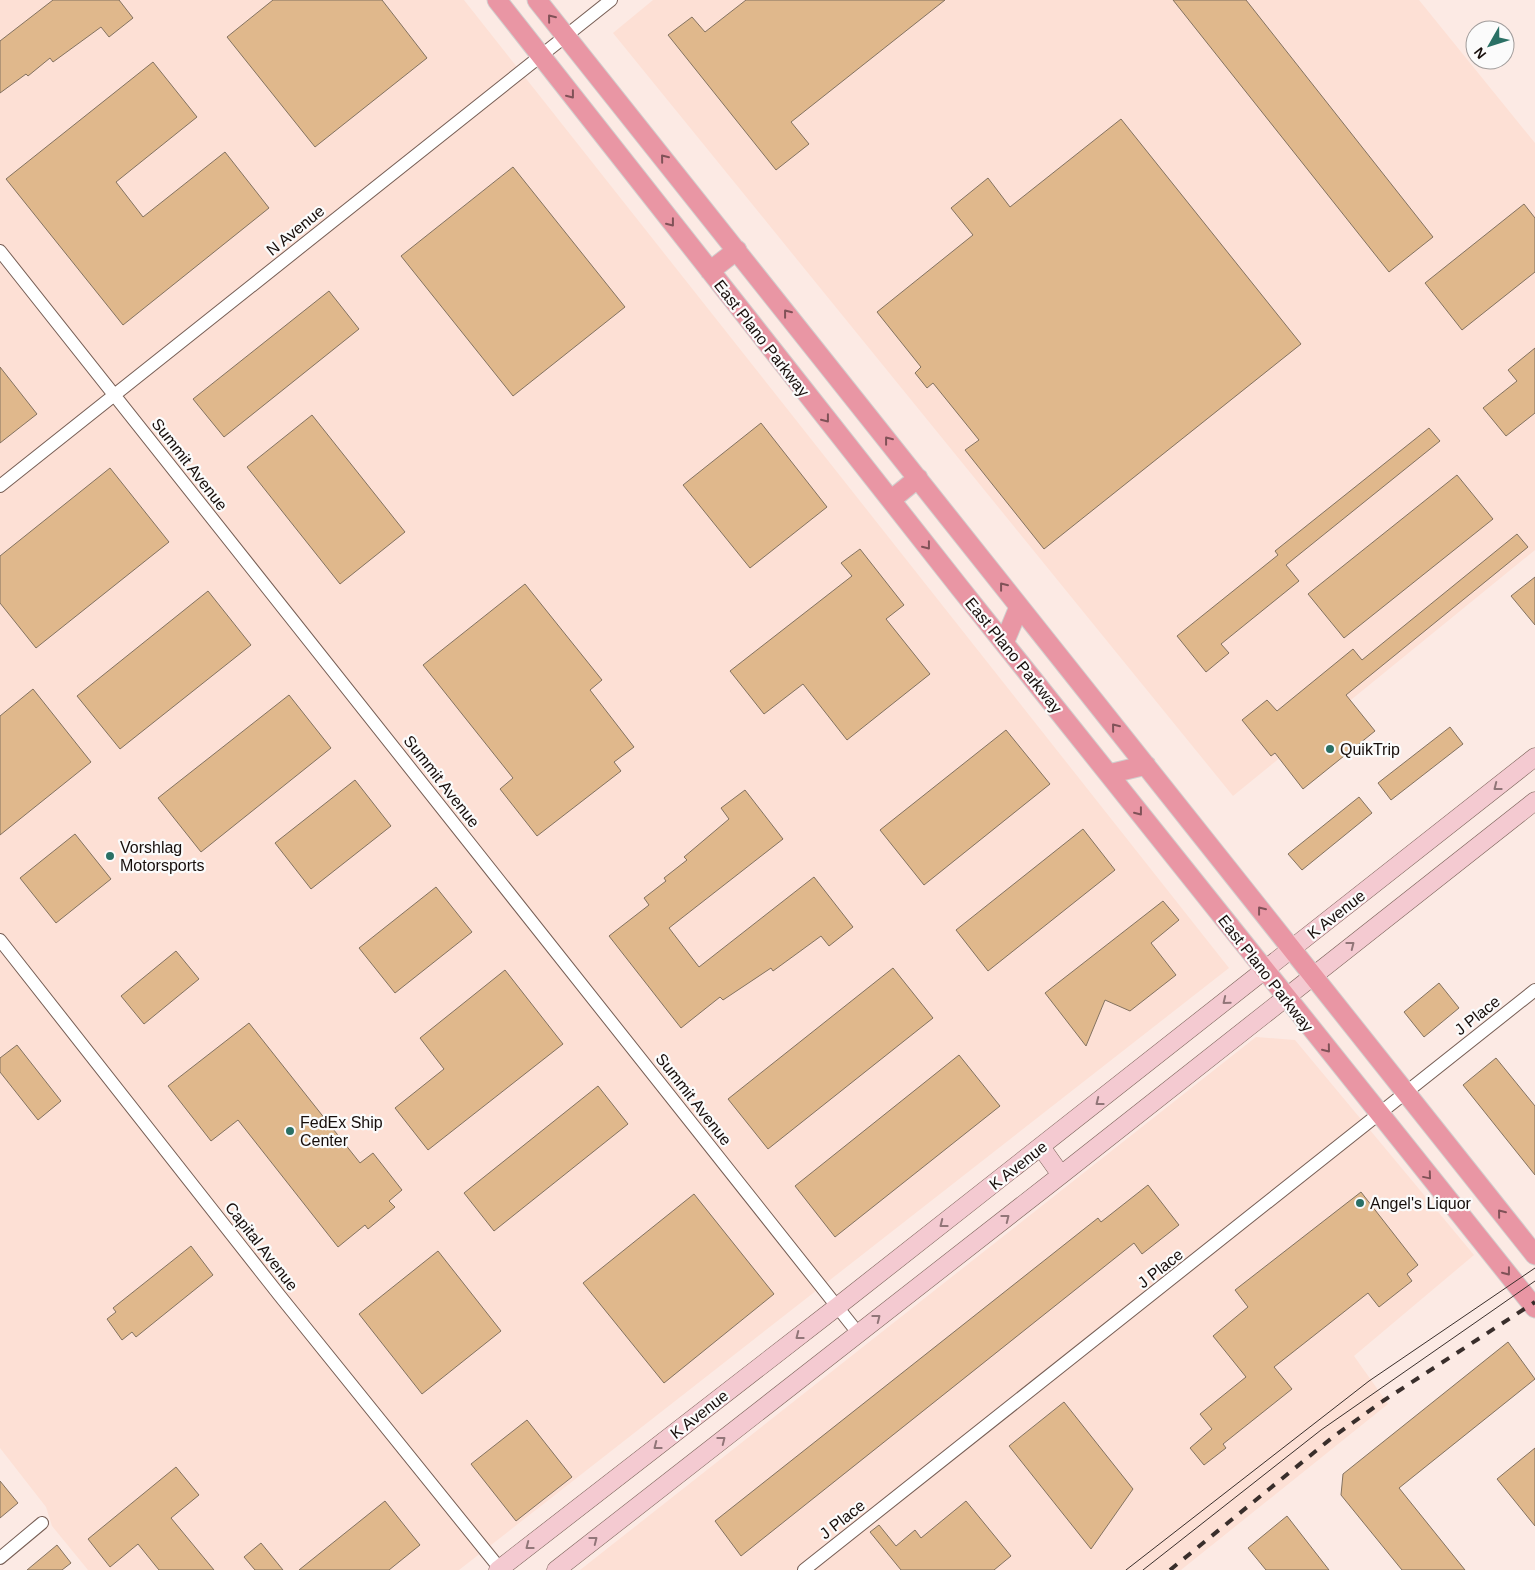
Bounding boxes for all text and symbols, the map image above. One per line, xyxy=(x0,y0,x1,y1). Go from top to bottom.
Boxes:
one-way arrow xyxy=(548,14,557,23)
north arrow xyxy=(1465,20,1515,70)
text: N xyxy=(1470,44,1489,62)
one-way arrow xyxy=(565,89,574,99)
one-way arrow xyxy=(661,155,669,164)
street label: N Avenue xyxy=(263,202,328,259)
one-way arrow xyxy=(666,217,674,226)
street label: East Plano Parkway xyxy=(711,277,812,400)
one-way arrow xyxy=(784,309,793,318)
one-way arrow xyxy=(821,413,829,422)
street label: Summit Avenue xyxy=(149,415,231,514)
one-way arrow xyxy=(885,437,893,446)
one-way arrow xyxy=(922,541,931,550)
one-way arrow xyxy=(1000,582,1009,592)
street label: East Plano Parkway xyxy=(962,594,1065,716)
one-way arrow xyxy=(1113,724,1121,733)
street label: Summit Avenue xyxy=(401,732,483,831)
place label: QuikTrip xyxy=(1340,741,1400,758)
marker: QuikTrip xyxy=(1324,743,1336,755)
one-way arrow xyxy=(1494,781,1503,789)
one-way arrow xyxy=(1133,806,1141,815)
place label: Vorshlag Motorsports xyxy=(120,839,204,874)
marker: Vorshlag Motorsports xyxy=(104,850,116,862)
street label: K Avenue xyxy=(1304,887,1368,942)
one-way arrow xyxy=(1258,907,1267,916)
street label: East Plano Parkway xyxy=(1215,912,1316,1035)
one-way arrow xyxy=(1345,943,1354,951)
street label: J Place xyxy=(1451,992,1503,1038)
one-way arrow xyxy=(1223,995,1232,1003)
one-way arrow xyxy=(1321,1043,1329,1052)
street label: Summit Avenue xyxy=(653,1050,735,1149)
one-way arrow xyxy=(1095,1096,1104,1105)
place label: FedEx Ship Center xyxy=(300,1114,383,1149)
marker: FedEx Ship Center xyxy=(284,1125,296,1137)
street label: K Avenue xyxy=(986,1138,1050,1193)
one-way arrow xyxy=(1423,1170,1432,1179)
place label: Angel's Liquor xyxy=(1370,1195,1472,1212)
marker: Angel's Liquor xyxy=(1354,1197,1366,1209)
street label: Capital Avenue xyxy=(222,1199,301,1294)
one-way arrow xyxy=(1499,1210,1507,1219)
one-way arrow xyxy=(1000,1216,1009,1224)
one-way arrow xyxy=(940,1218,949,1226)
street label: J Place xyxy=(1134,1245,1186,1291)
one-way arrow xyxy=(1502,1267,1511,1276)
one-way arrow xyxy=(871,1315,880,1323)
one-way arrow xyxy=(796,1330,805,1339)
street label: K Avenue xyxy=(667,1387,731,1442)
one-way arrow xyxy=(716,1438,725,1446)
one-way arrow xyxy=(654,1441,663,1449)
street label: J Place xyxy=(816,1496,868,1542)
one-way arrow xyxy=(588,1537,598,1546)
one-way arrow xyxy=(525,1540,535,1549)

